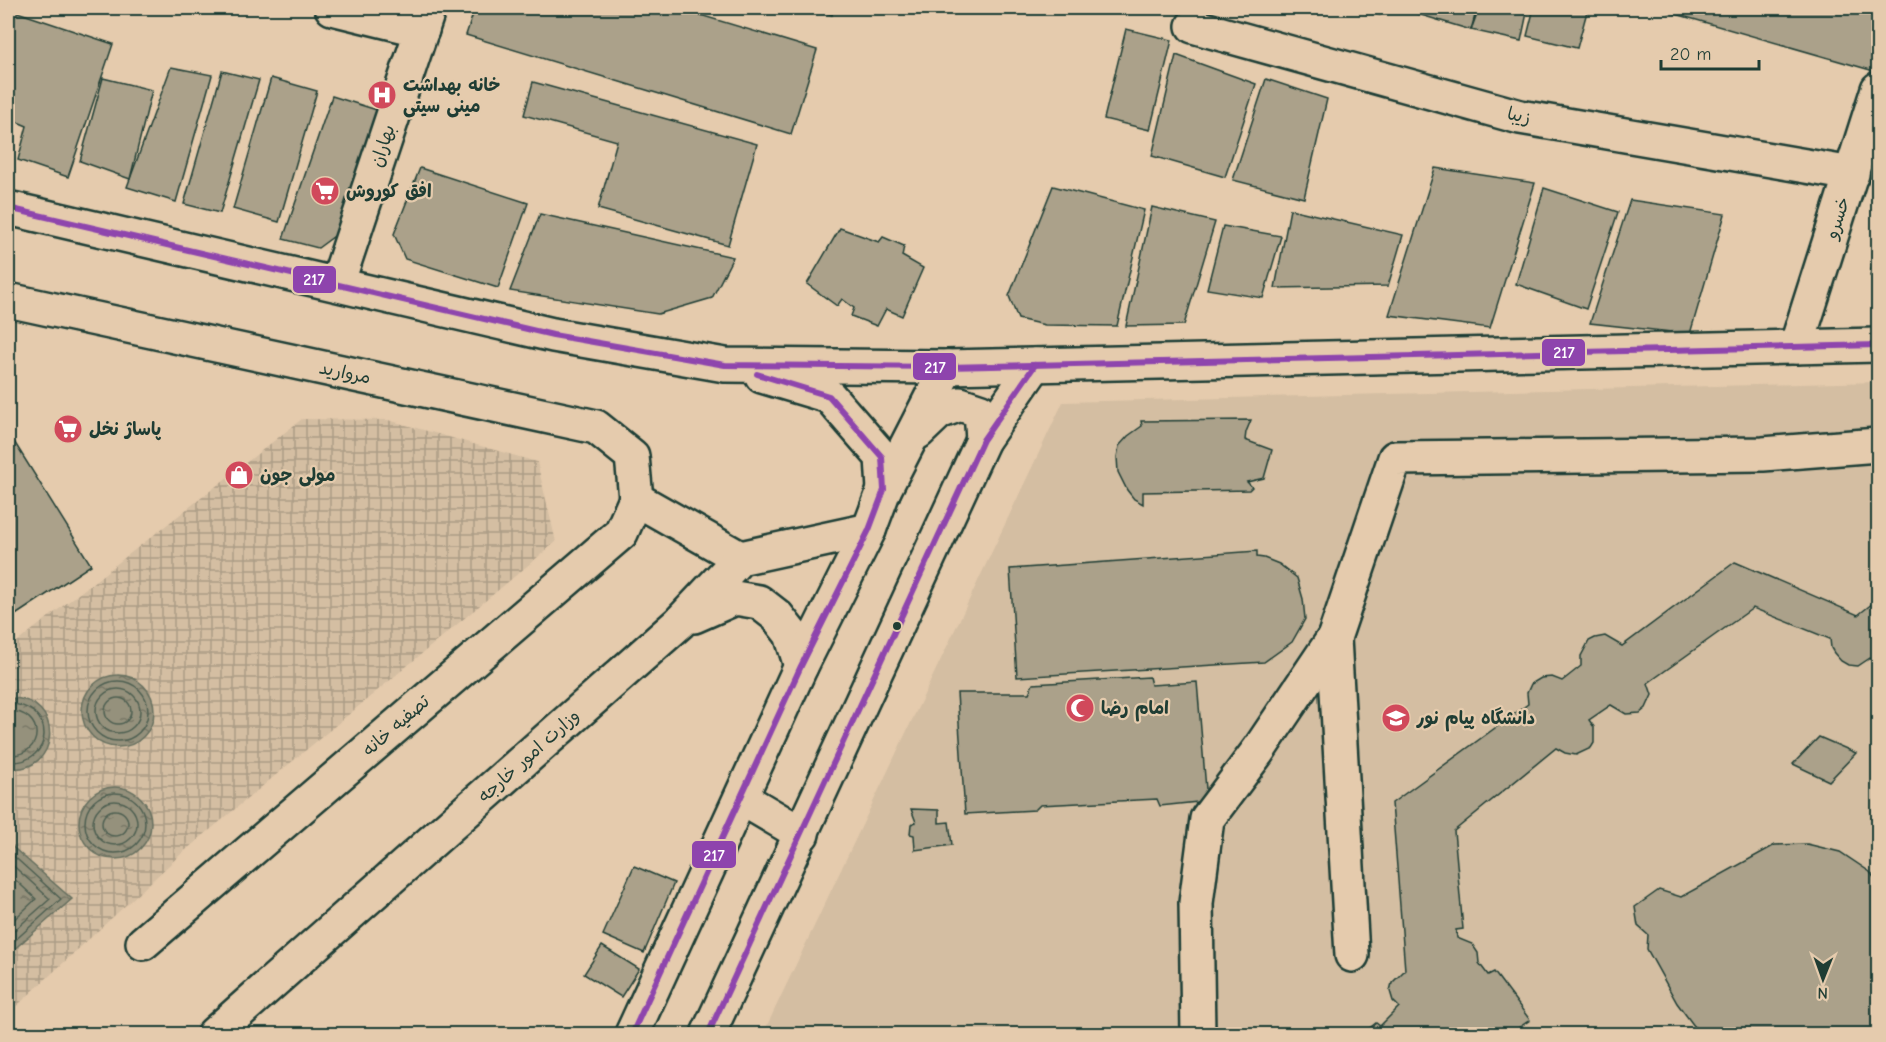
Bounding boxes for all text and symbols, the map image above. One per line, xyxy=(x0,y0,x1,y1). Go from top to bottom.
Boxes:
scale bar xyxy=(1661,33,1758,71)
text: 20 m xyxy=(1670,44,1711,65)
place label: خانه بهداشت مینی سیتی xyxy=(403,75,500,118)
hospital icon: خانه بهداشت مینی سیتی xyxy=(366,79,398,111)
street label: زیبا xyxy=(1505,103,1533,129)
street label: بهاران xyxy=(366,122,400,170)
supermarket icon: افق کوروش xyxy=(309,175,341,207)
place label: افق کوروش xyxy=(346,181,432,202)
street label: خسرو xyxy=(1821,194,1855,244)
line badge: 217 xyxy=(292,265,337,294)
text: 217 xyxy=(303,271,326,289)
line badge: 217 xyxy=(1541,338,1586,367)
text: 217 xyxy=(1553,344,1576,362)
line badge: 217 xyxy=(912,352,957,381)
street label: مروارید xyxy=(317,357,373,389)
text: 217 xyxy=(924,359,947,377)
supermarket icon: پاساژ نخل xyxy=(52,413,84,445)
place label: پاساژ نخل xyxy=(89,419,162,441)
shop icon: مولی جون xyxy=(223,459,255,491)
place label: مولی جون xyxy=(260,465,335,487)
unlabelled marker xyxy=(891,620,903,632)
street label: تصفیه خانه xyxy=(358,691,435,761)
mosque icon: امام رضا xyxy=(1064,692,1096,724)
place label: امام رضا xyxy=(1101,698,1169,722)
school or university icon: دانشگاه پیام نور xyxy=(1380,702,1412,734)
street label: وزارت امور خارجه xyxy=(474,705,584,807)
place label: دانشگاه پیام نور xyxy=(1416,707,1535,732)
line badge: 217 xyxy=(691,840,737,869)
text: 217 xyxy=(703,847,726,865)
north arrow xyxy=(1793,949,1853,1009)
text: N xyxy=(1817,984,1828,1002)

